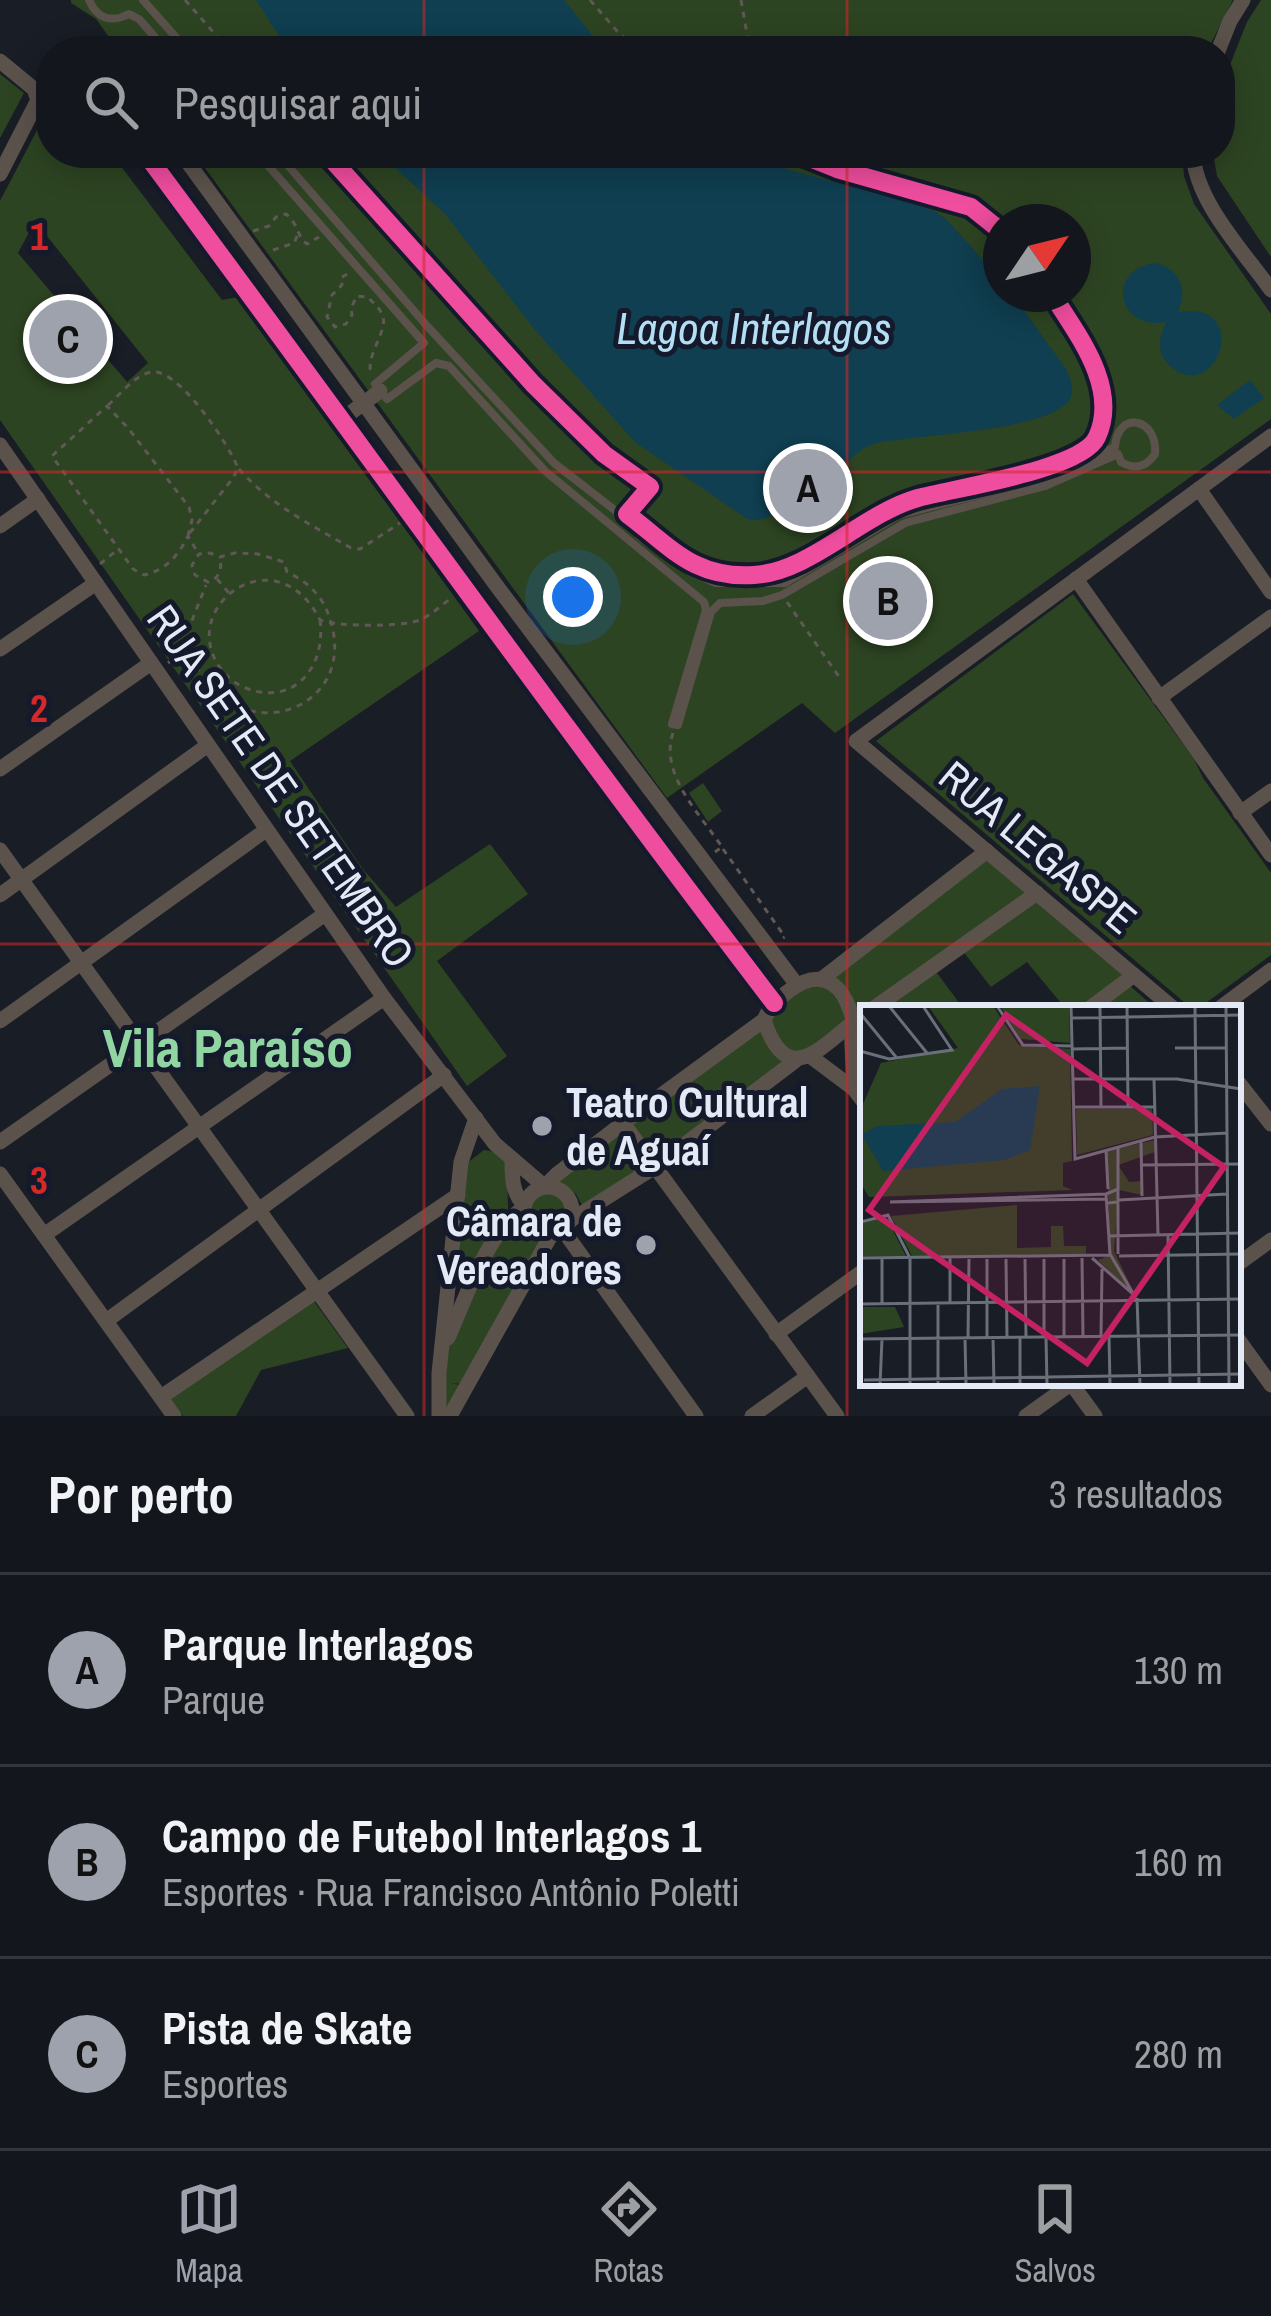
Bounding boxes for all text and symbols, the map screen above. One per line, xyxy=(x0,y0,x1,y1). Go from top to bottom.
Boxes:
search box xyxy=(36,36,1235,168)
icon: search xyxy=(78,69,144,135)
text: Pesquisar aqui xyxy=(174,72,422,133)
north arrow xyxy=(983,204,1091,312)
text: 1 xyxy=(30,210,48,262)
pin: C xyxy=(29,294,107,384)
water label: Lagoa Interlagos xyxy=(617,297,891,358)
pin: A xyxy=(769,443,847,533)
pin: B xyxy=(849,556,927,646)
your location xyxy=(543,567,603,627)
street label: RUA SETE DE SETEMBRO xyxy=(135,594,427,978)
text: 2 xyxy=(30,682,48,734)
street label: RUA LEGASPE xyxy=(928,748,1148,946)
inset map xyxy=(860,1005,1241,1386)
district label: Vila Paraíso xyxy=(103,1011,353,1084)
place label: Teatro Cultural de Aguaí xyxy=(566,1074,808,1178)
marker: Teatro Cultural de Aguaí xyxy=(529,1113,555,1139)
text: 3 xyxy=(30,1154,48,1206)
place label: Câmara de Vereadores xyxy=(437,1193,622,1297)
marker: Câmara de Vereadores xyxy=(633,1232,659,1258)
text: Por perto xyxy=(48,1460,234,1529)
text: 3 resultados xyxy=(1049,1468,1223,1520)
text: Parque Interlagos xyxy=(162,1613,474,1674)
text: A xyxy=(75,1644,99,1696)
text: 130 m xyxy=(1134,1644,1223,1696)
text: Parque xyxy=(162,1674,265,1726)
text: Campo de Futebol Interlagos 1 xyxy=(162,1805,701,1866)
text: B xyxy=(75,1836,99,1888)
text: 160 m xyxy=(1134,1836,1223,1888)
text: Esportes · Rua Francisco Antônio Poletti xyxy=(162,1866,740,1918)
text: Pista de Skate xyxy=(162,1997,412,2058)
text: C xyxy=(75,2028,99,2080)
text: 280 m xyxy=(1134,2028,1223,2080)
text: Esportes xyxy=(162,2058,288,2110)
tab: Mapa xyxy=(175,2176,243,2292)
tab: Rotas xyxy=(593,2176,664,2292)
tab: Salvos xyxy=(1015,2176,1096,2292)

